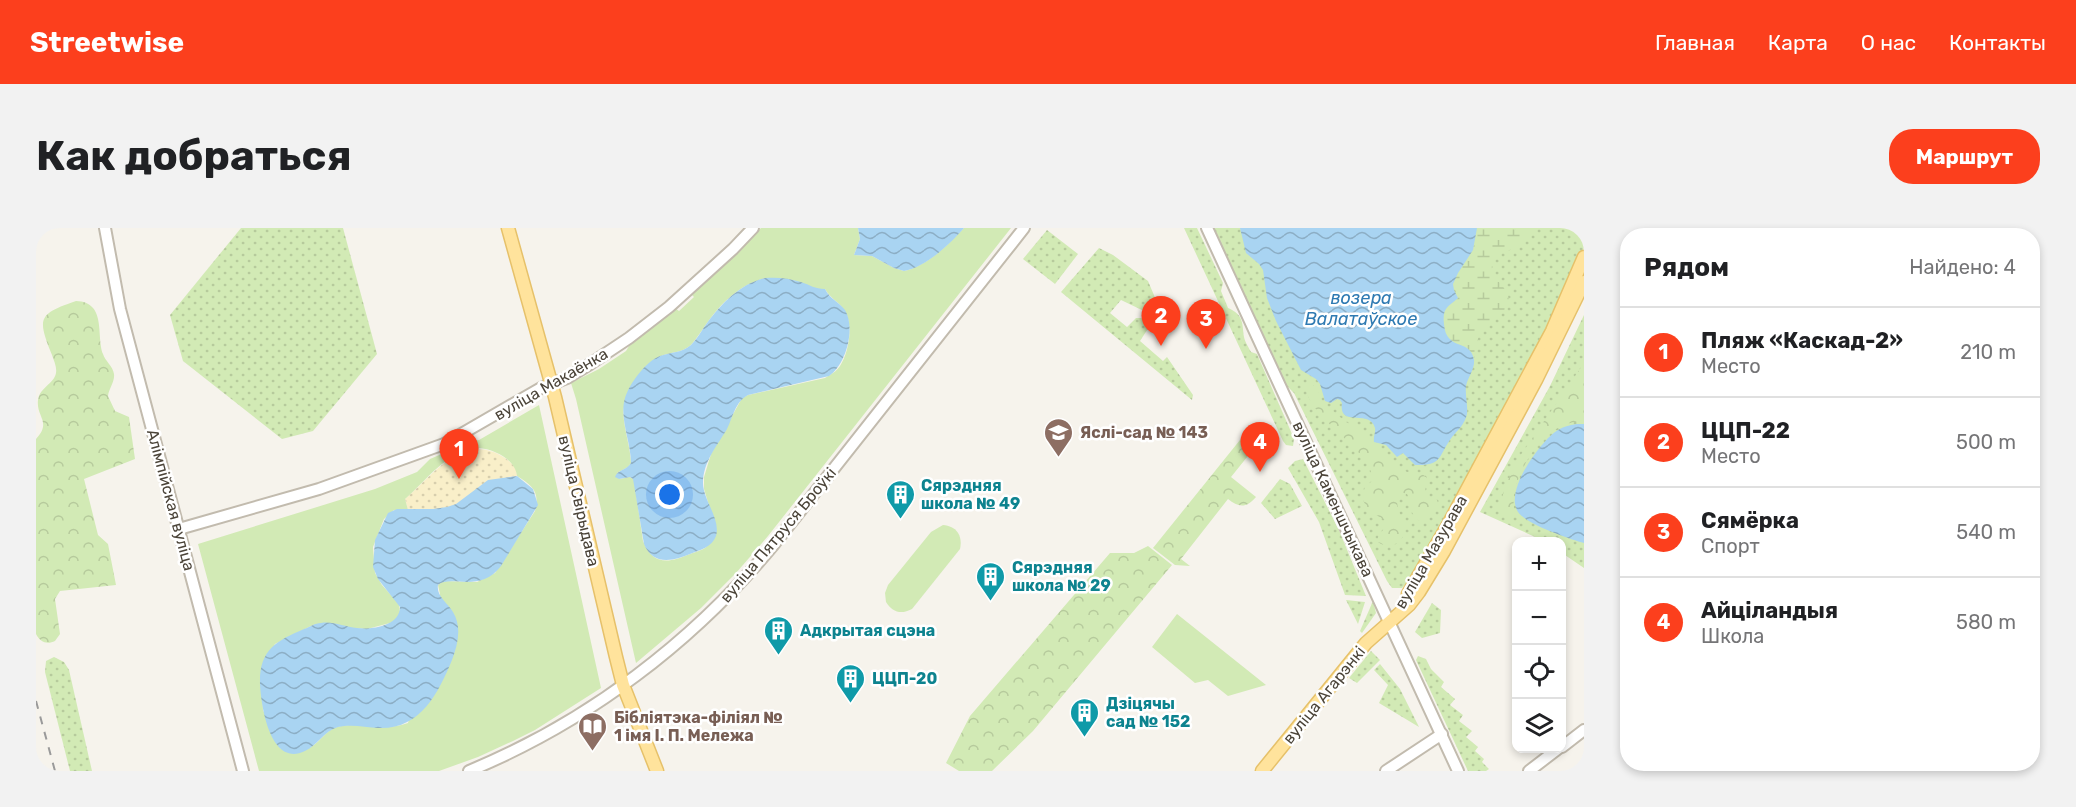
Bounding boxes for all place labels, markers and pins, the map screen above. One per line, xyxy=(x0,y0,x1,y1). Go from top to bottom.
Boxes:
pin: 2 xyxy=(1142,296,1180,346)
pin: 3 xyxy=(1186,300,1226,349)
school or university icon: Яслі-сад № 143 xyxy=(1043,416,1075,458)
pin: 4 xyxy=(1240,422,1280,472)
place label: Яслі-сад № 143 xyxy=(1080,423,1208,442)
pin: 1 xyxy=(440,430,478,479)
place label: Сярэдняя школа № 49 xyxy=(921,476,1020,513)
building icon: Сярэдняя школа № 49 xyxy=(884,478,916,520)
place label: Сярэдняя школа № 29 xyxy=(1012,558,1111,595)
building icon: Сярэдняя школа № 29 xyxy=(975,560,1007,602)
building icon: Адкрытая сцэна xyxy=(763,614,795,656)
place label: Адкрытая сцэна xyxy=(800,621,935,640)
building icon: ЦЦП-20 xyxy=(835,662,867,704)
place label: ЦЦП-20 xyxy=(872,669,937,688)
place label: Дзіцячы сад № 152 xyxy=(1106,694,1190,731)
building icon: Дзіцячы сад № 152 xyxy=(1069,696,1101,738)
place label: Бібліятэка-філіял № 1 імя І. П. Мележа xyxy=(614,708,783,745)
library icon: Бібліятэка-філіял № 1 імя І. П. Мележа xyxy=(577,710,609,752)

